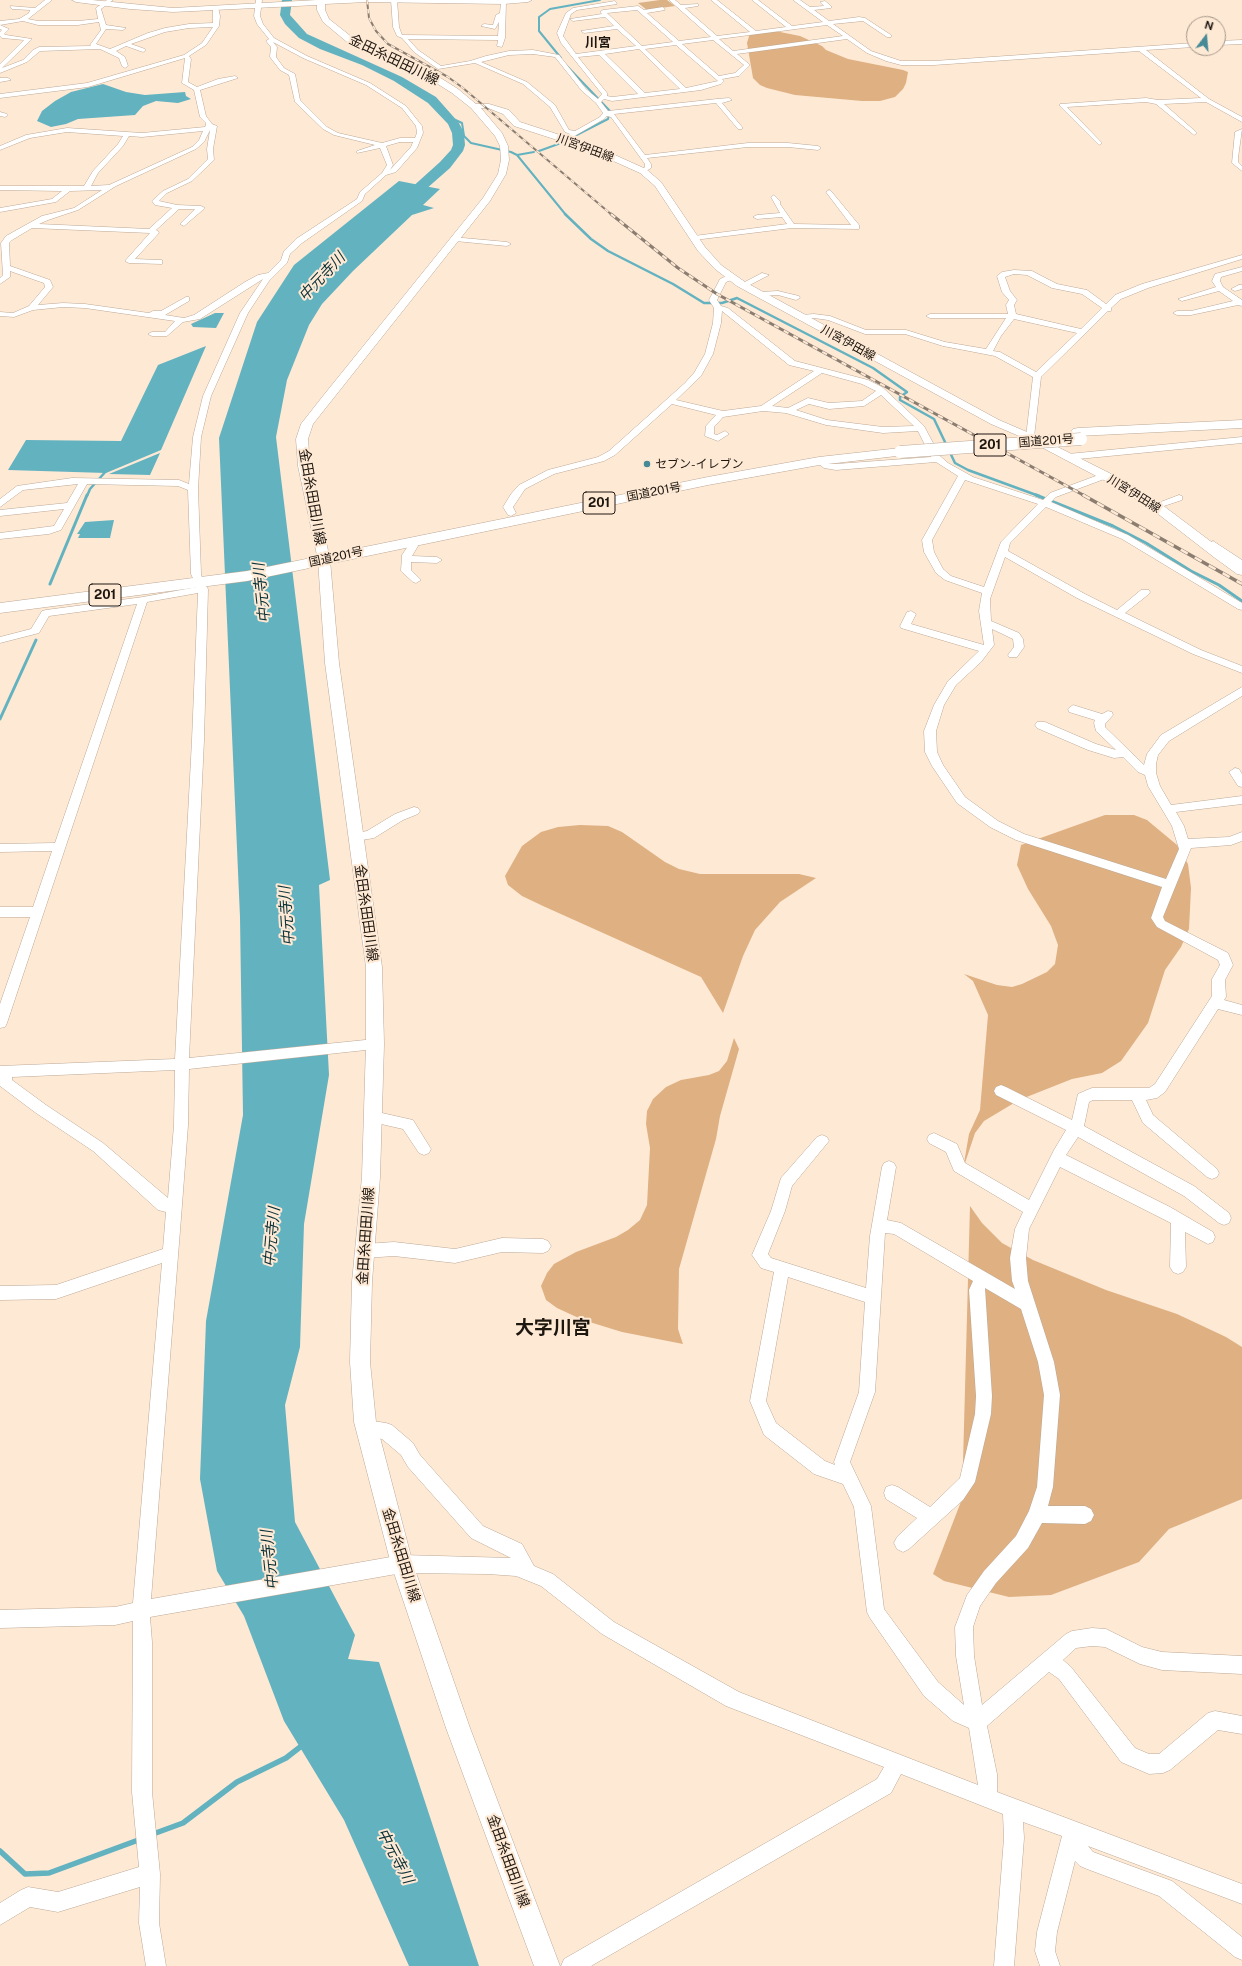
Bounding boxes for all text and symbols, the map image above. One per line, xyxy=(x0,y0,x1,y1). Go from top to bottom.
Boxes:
north arrow xyxy=(1186,16,1226,56)
text: N xyxy=(1203,18,1215,32)
street label: 金田糸田田川線 xyxy=(346,31,442,89)
district label: 川宮 xyxy=(585,35,611,51)
street label: 川宮伊田線 xyxy=(554,131,616,165)
water label: 中元寺川 xyxy=(295,249,349,305)
street label: 川宮伊田線 xyxy=(818,322,878,364)
street label: 国道201号 xyxy=(1018,432,1074,450)
road number: 201 xyxy=(974,434,1006,456)
street label: 金田糸田田川線 xyxy=(295,447,329,547)
place label: セブン-イレブン xyxy=(655,457,744,471)
marker: セブン-イレブン xyxy=(642,459,652,469)
street label: 川宮伊田線 xyxy=(1105,472,1163,516)
street label: 国道201号 xyxy=(625,480,683,504)
road number: 201 xyxy=(583,492,615,514)
street label: 国道201号 xyxy=(307,544,365,570)
water label: 中元寺川 xyxy=(250,562,274,624)
road number: 201 xyxy=(89,584,121,606)
street label: 金田糸田田川線 xyxy=(351,863,381,963)
water label: 中元寺川 xyxy=(276,885,298,947)
street label: 金田糸田田川線 xyxy=(354,1187,378,1285)
water label: 中元寺川 xyxy=(260,1206,284,1268)
district label: 大字川宮 xyxy=(515,1317,591,1339)
street label: 金田糸田田川線 xyxy=(379,1506,423,1604)
water label: 中元寺川 xyxy=(258,1529,282,1591)
street label: 金田糸田田川線 xyxy=(483,1812,533,1910)
water label: 中元寺川 xyxy=(373,1825,417,1887)

